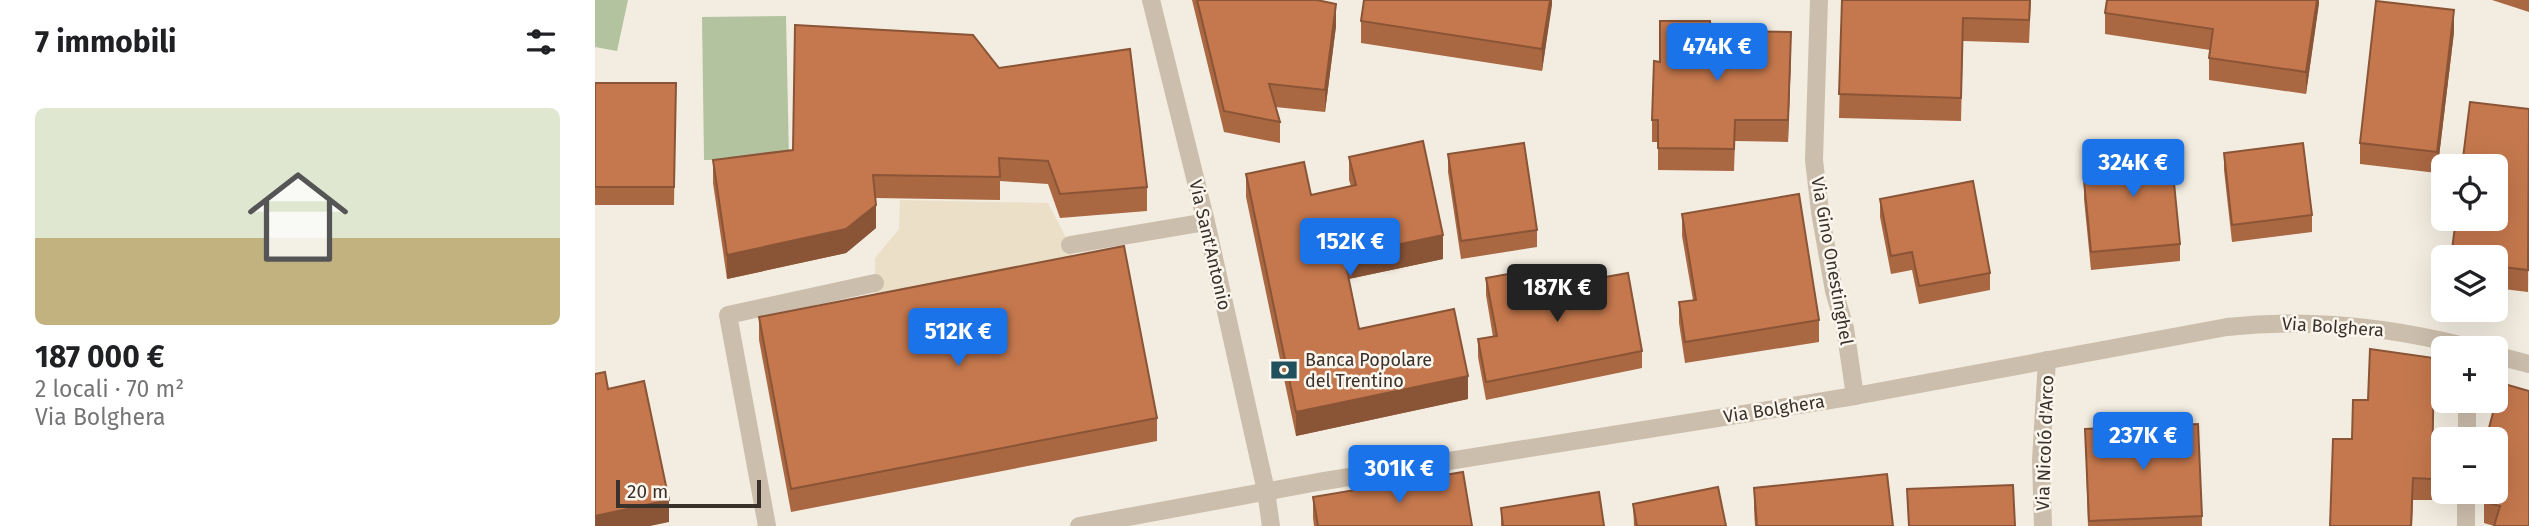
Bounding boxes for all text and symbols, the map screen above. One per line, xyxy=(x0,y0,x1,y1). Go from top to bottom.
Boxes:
icon: filters xyxy=(522,23,560,61)
text: 7 immobili xyxy=(35,24,177,60)
pin: 474K € xyxy=(1660,24,1774,83)
text: 474K € xyxy=(1683,32,1751,60)
pin: 324K € xyxy=(2076,140,2190,199)
text: 324K € xyxy=(2098,148,2168,176)
icon: home xyxy=(235,154,361,280)
map controls xyxy=(2431,154,2508,504)
button: locate xyxy=(2431,154,2508,231)
street label: Via Gino Onestinghel xyxy=(1806,175,1858,347)
street label: Via Sant'Antonio xyxy=(1184,178,1236,312)
pin: 152K € xyxy=(1293,218,1407,278)
text: 152K € xyxy=(1316,227,1384,255)
button: layers xyxy=(2431,245,2508,322)
pin: 187K € xyxy=(1500,264,1614,324)
text: 187K € xyxy=(1523,273,1591,301)
pin: 512K € xyxy=(901,308,1015,368)
street label: Via Bolghera xyxy=(2281,312,2385,342)
text: 512K € xyxy=(924,317,992,345)
button: + xyxy=(2431,336,2508,413)
text: 187 000 € xyxy=(35,339,165,375)
place label: Banca Popolare del Trentino xyxy=(1305,349,1432,392)
bank icon: Banca Popolare del Trentino xyxy=(1269,355,1299,385)
text: 2 locali · 70 m² xyxy=(35,375,184,403)
street label: Via Nicoló d'Arco xyxy=(2032,375,2058,511)
street label: Via Bolghera xyxy=(1722,390,1826,428)
text: Via Bolghera xyxy=(35,403,166,431)
pin: 237K € xyxy=(2086,412,2200,472)
text: 237K € xyxy=(2109,421,2177,449)
button: − xyxy=(2431,427,2508,504)
pin: 301K € xyxy=(1342,446,1456,505)
text: 301K € xyxy=(1364,454,1434,482)
scale bar xyxy=(616,477,761,509)
text: 20 m xyxy=(627,480,668,503)

